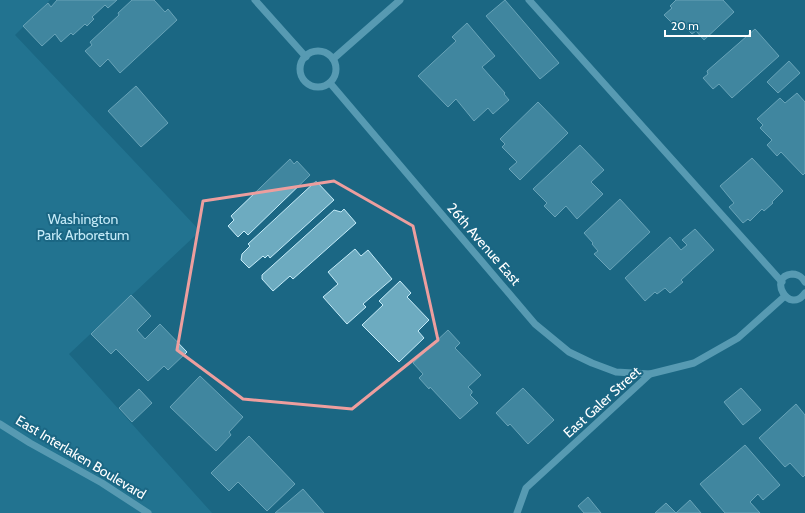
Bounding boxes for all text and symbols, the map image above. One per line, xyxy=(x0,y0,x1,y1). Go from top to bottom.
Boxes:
scale bar xyxy=(665,12,750,38)
text: 20 m xyxy=(671,18,699,33)
street label: 26th Avenue East xyxy=(443,199,525,289)
park label: Washington Park Arboretum xyxy=(37,210,129,244)
street label: East Galer Street xyxy=(559,362,645,442)
street label: East Interlaken Boulevard xyxy=(13,411,149,503)

